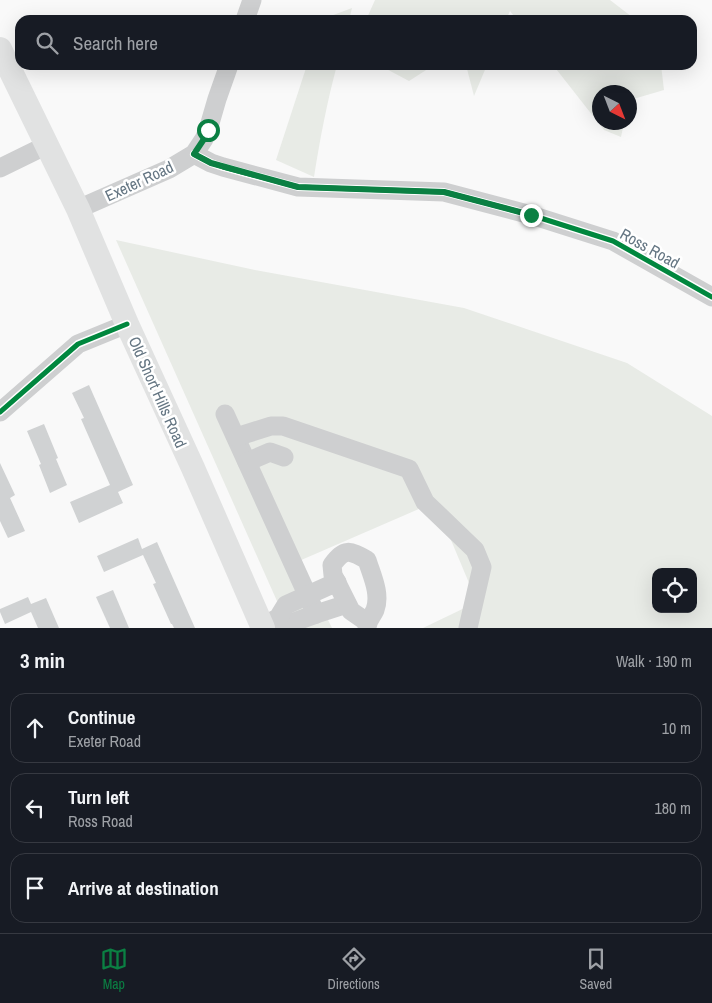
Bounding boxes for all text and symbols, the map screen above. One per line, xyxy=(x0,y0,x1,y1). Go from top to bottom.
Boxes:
search box xyxy=(15,15,697,70)
icon: search xyxy=(33,29,61,57)
text: Search here xyxy=(73,30,158,56)
north arrow xyxy=(592,85,637,130)
route start xyxy=(197,119,220,142)
street label: Exeter Road xyxy=(101,156,177,206)
route end xyxy=(520,204,543,227)
street label: Ross Road xyxy=(616,223,684,273)
street label: Old Short Hills Road xyxy=(124,333,192,451)
map controls xyxy=(652,568,697,613)
button: locate xyxy=(652,568,697,613)
text: 3 min xyxy=(20,646,65,675)
text: Walk · 190 m xyxy=(616,650,692,672)
text: Continue xyxy=(68,704,136,730)
icon: ahead xyxy=(21,714,49,742)
text: 10 m xyxy=(662,717,691,739)
text: Exeter Road xyxy=(68,730,141,752)
text: Turn left xyxy=(68,784,129,810)
icon: left xyxy=(21,794,49,822)
text: 180 m xyxy=(655,797,691,819)
text: Ross Road xyxy=(68,810,133,832)
icon: arrive xyxy=(21,874,49,902)
text: Arrive at destination xyxy=(68,875,219,901)
tab: Map xyxy=(100,945,128,993)
tab: Directions xyxy=(328,945,380,993)
tab: Saved xyxy=(580,945,612,993)

